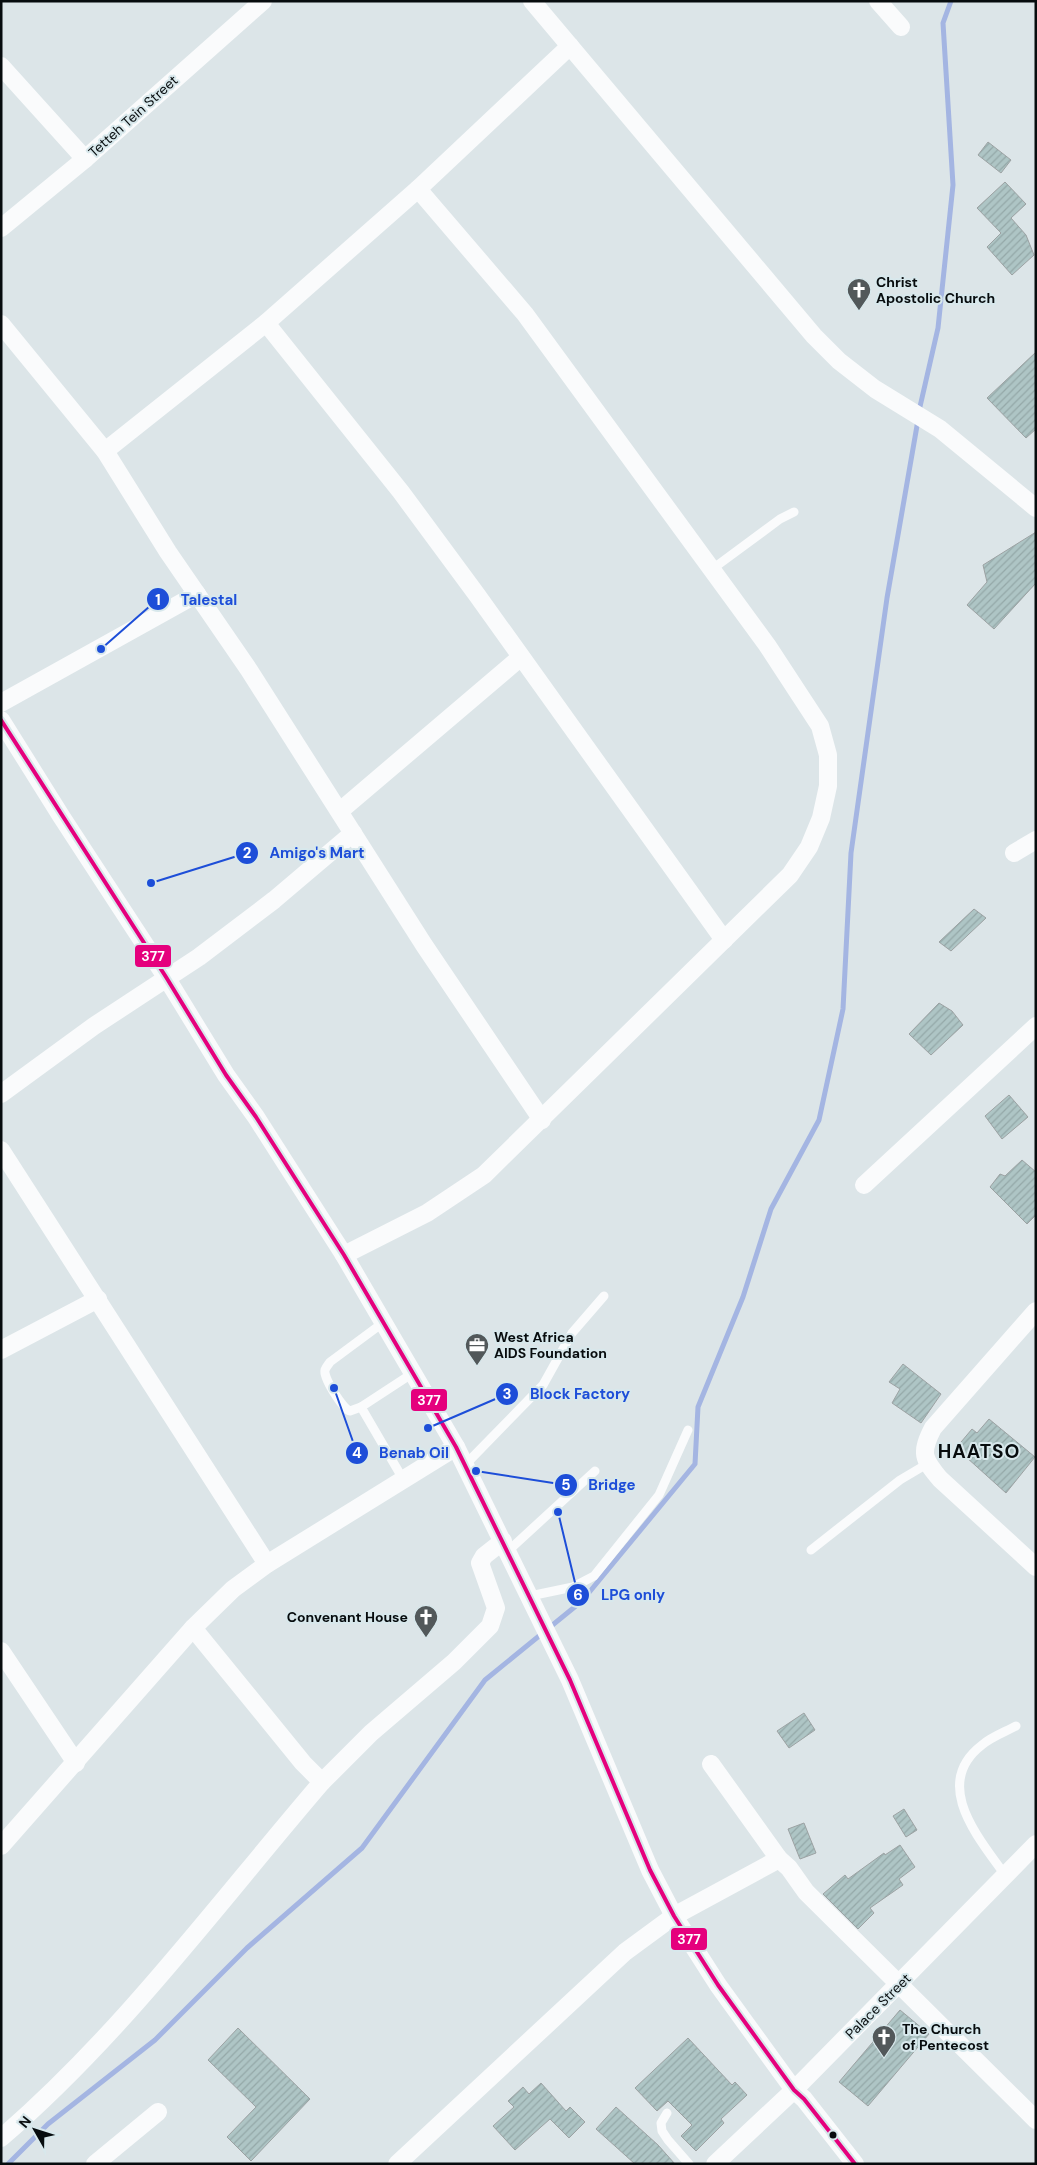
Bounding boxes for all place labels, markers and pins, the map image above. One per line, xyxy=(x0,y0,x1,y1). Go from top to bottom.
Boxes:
place label: Christ Apostolic Church xyxy=(876,273,995,307)
church icon: Christ Apostolic Church xyxy=(846,277,872,311)
callout: Talestal xyxy=(146,584,247,614)
callout: Amigo's Mart xyxy=(235,838,375,868)
place label: West Africa AIDS Foundation xyxy=(494,1328,607,1362)
office icon: West Africa AIDS Foundation xyxy=(464,1332,490,1366)
callout: Block Factory xyxy=(494,1379,640,1409)
callout: Benab Oil xyxy=(344,1438,459,1468)
callout: Bridge xyxy=(553,1470,645,1500)
callout: LPG only xyxy=(566,1580,675,1610)
church icon: Convenant House xyxy=(413,1604,439,1638)
place label: Convenant House xyxy=(287,1608,408,1626)
place label: The Church of Pentecost xyxy=(902,2020,989,2054)
church icon: The Church of Pentecost xyxy=(871,2024,897,2058)
unlabelled marker xyxy=(828,2130,838,2140)

